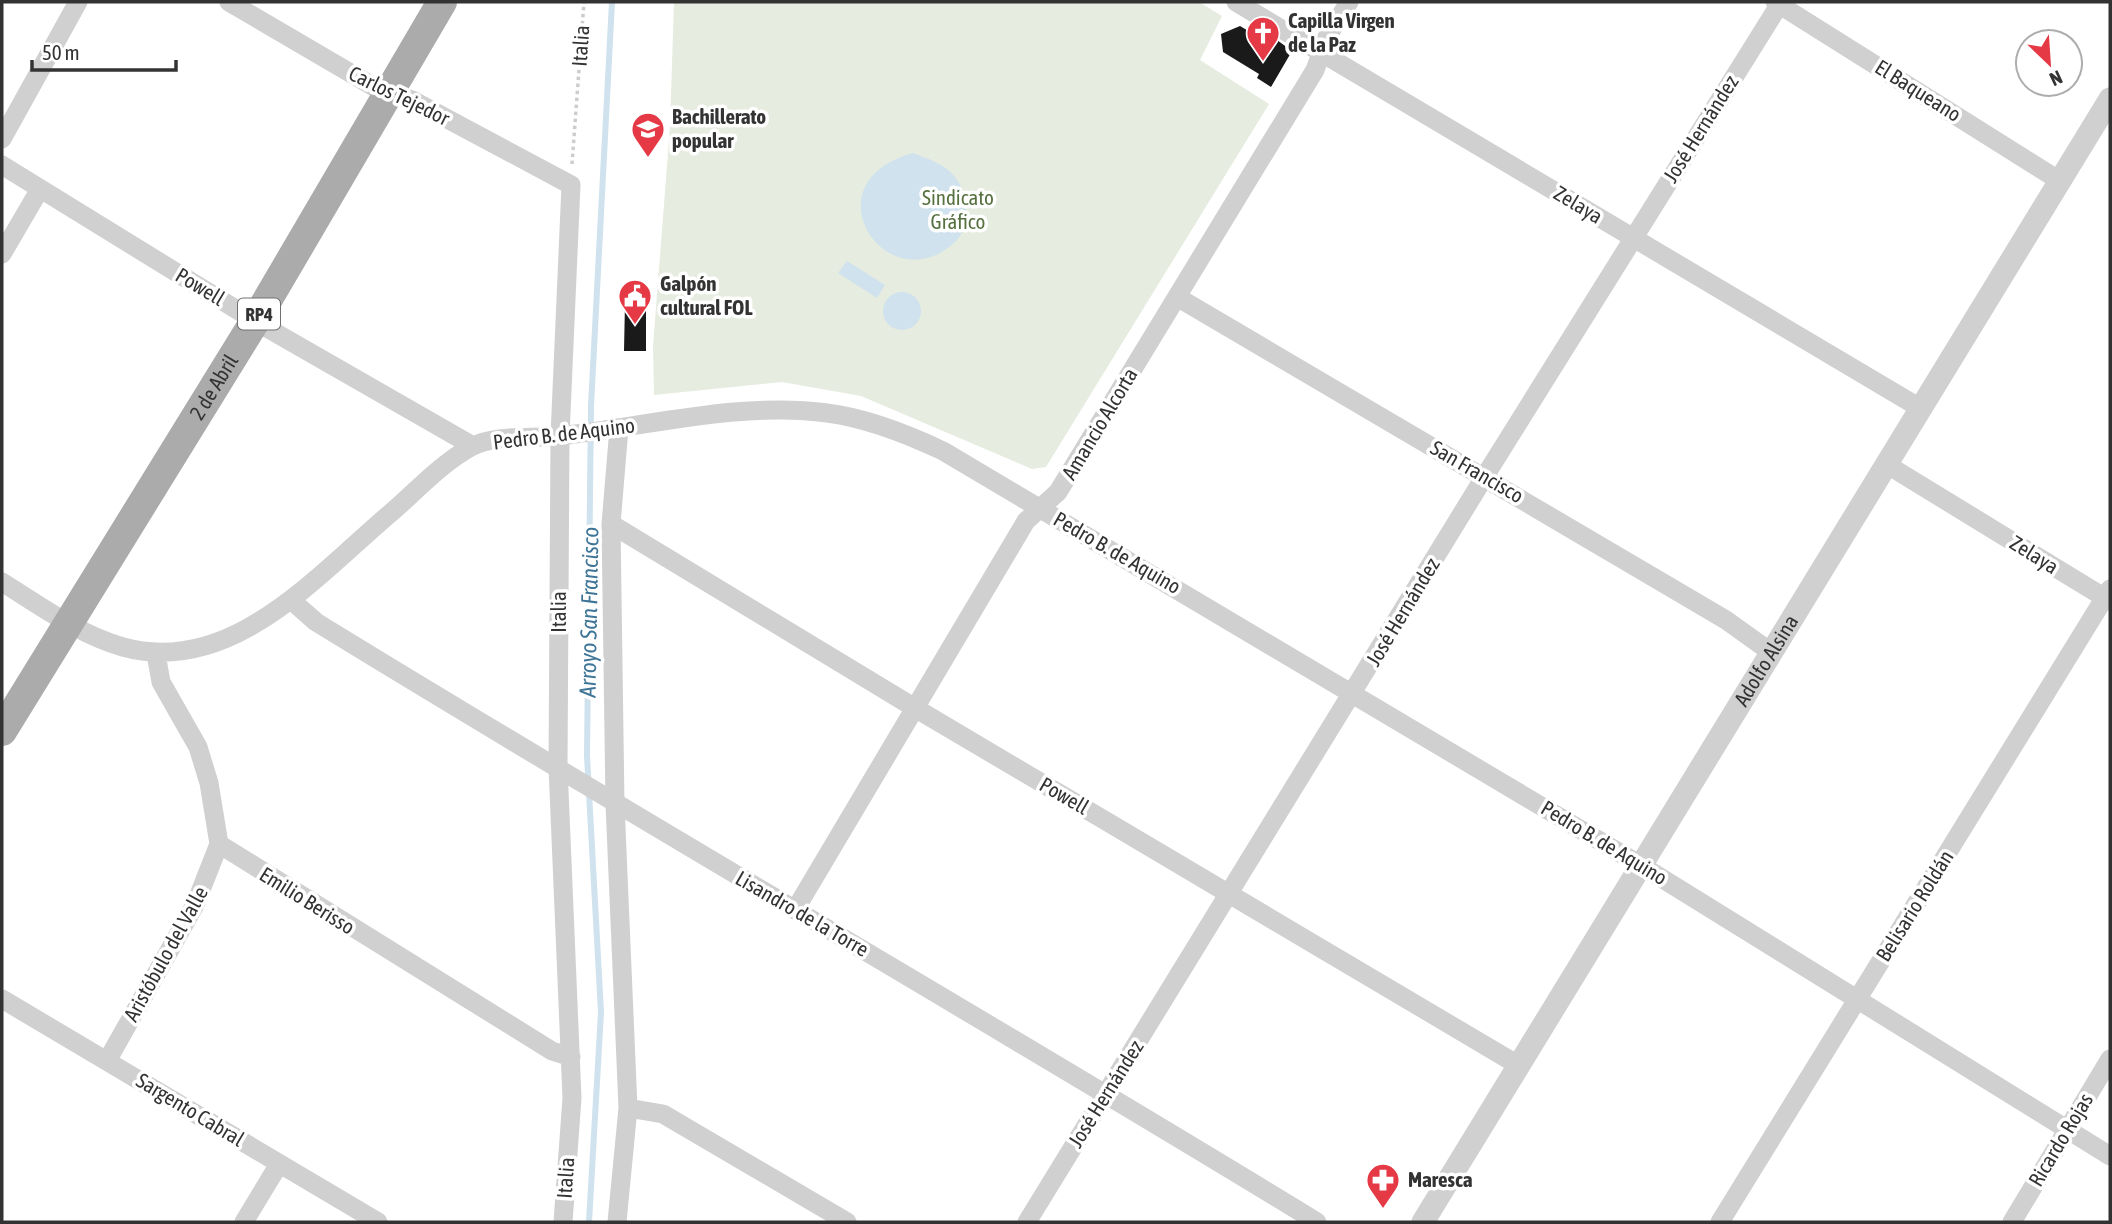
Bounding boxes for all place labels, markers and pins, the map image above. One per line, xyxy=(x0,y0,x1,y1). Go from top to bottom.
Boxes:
place label: Capilla Virgen de la Paz xyxy=(1288,8,1395,56)
church icon: Capilla Virgen de la Paz xyxy=(1244,14,1282,63)
place label: Bachillerato popular xyxy=(672,104,766,152)
school or university icon: Bachillerato popular xyxy=(629,110,667,159)
place label: Galpón cultural FOL xyxy=(660,271,753,319)
public building icon: Galpón cultural FOL xyxy=(616,277,654,326)
pharmacy icon: Maresca xyxy=(1364,1161,1402,1210)
place label: Maresca xyxy=(1408,1167,1473,1191)

